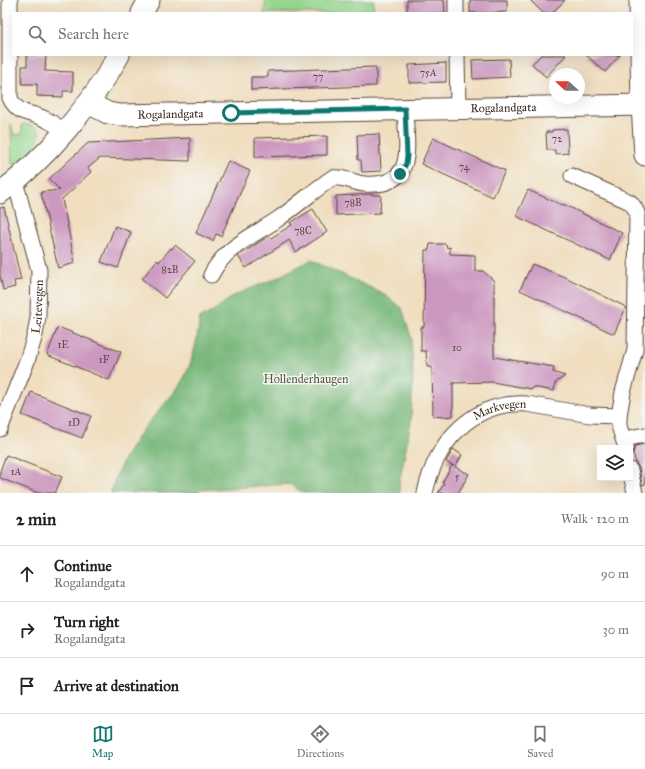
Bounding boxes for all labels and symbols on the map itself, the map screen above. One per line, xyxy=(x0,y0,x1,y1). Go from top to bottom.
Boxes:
house number: 75A xyxy=(420,67,437,79)
north arrow xyxy=(549,68,585,104)
house number: 77 xyxy=(313,71,323,83)
street label: Rogalandgata xyxy=(470,100,537,116)
route start xyxy=(222,104,240,122)
street label: Rogalandgata xyxy=(137,106,205,122)
house number: 72 xyxy=(552,133,562,145)
house number: 74 xyxy=(459,161,470,173)
route end xyxy=(391,165,409,183)
house number: 78B xyxy=(344,197,362,209)
house number: 78C xyxy=(294,225,312,237)
house number: 82B xyxy=(162,264,178,276)
street label: Leitevegen xyxy=(28,279,47,335)
house number: 1E xyxy=(57,339,69,351)
house number: 10 xyxy=(452,342,462,354)
house number: 1F xyxy=(99,354,110,366)
park label: Hollenderhaugen xyxy=(264,372,349,387)
street label: Markvegen xyxy=(470,397,527,423)
house number: 1D xyxy=(68,417,80,429)
house number: 1A xyxy=(11,466,22,478)
house number: 5 xyxy=(455,471,460,483)

